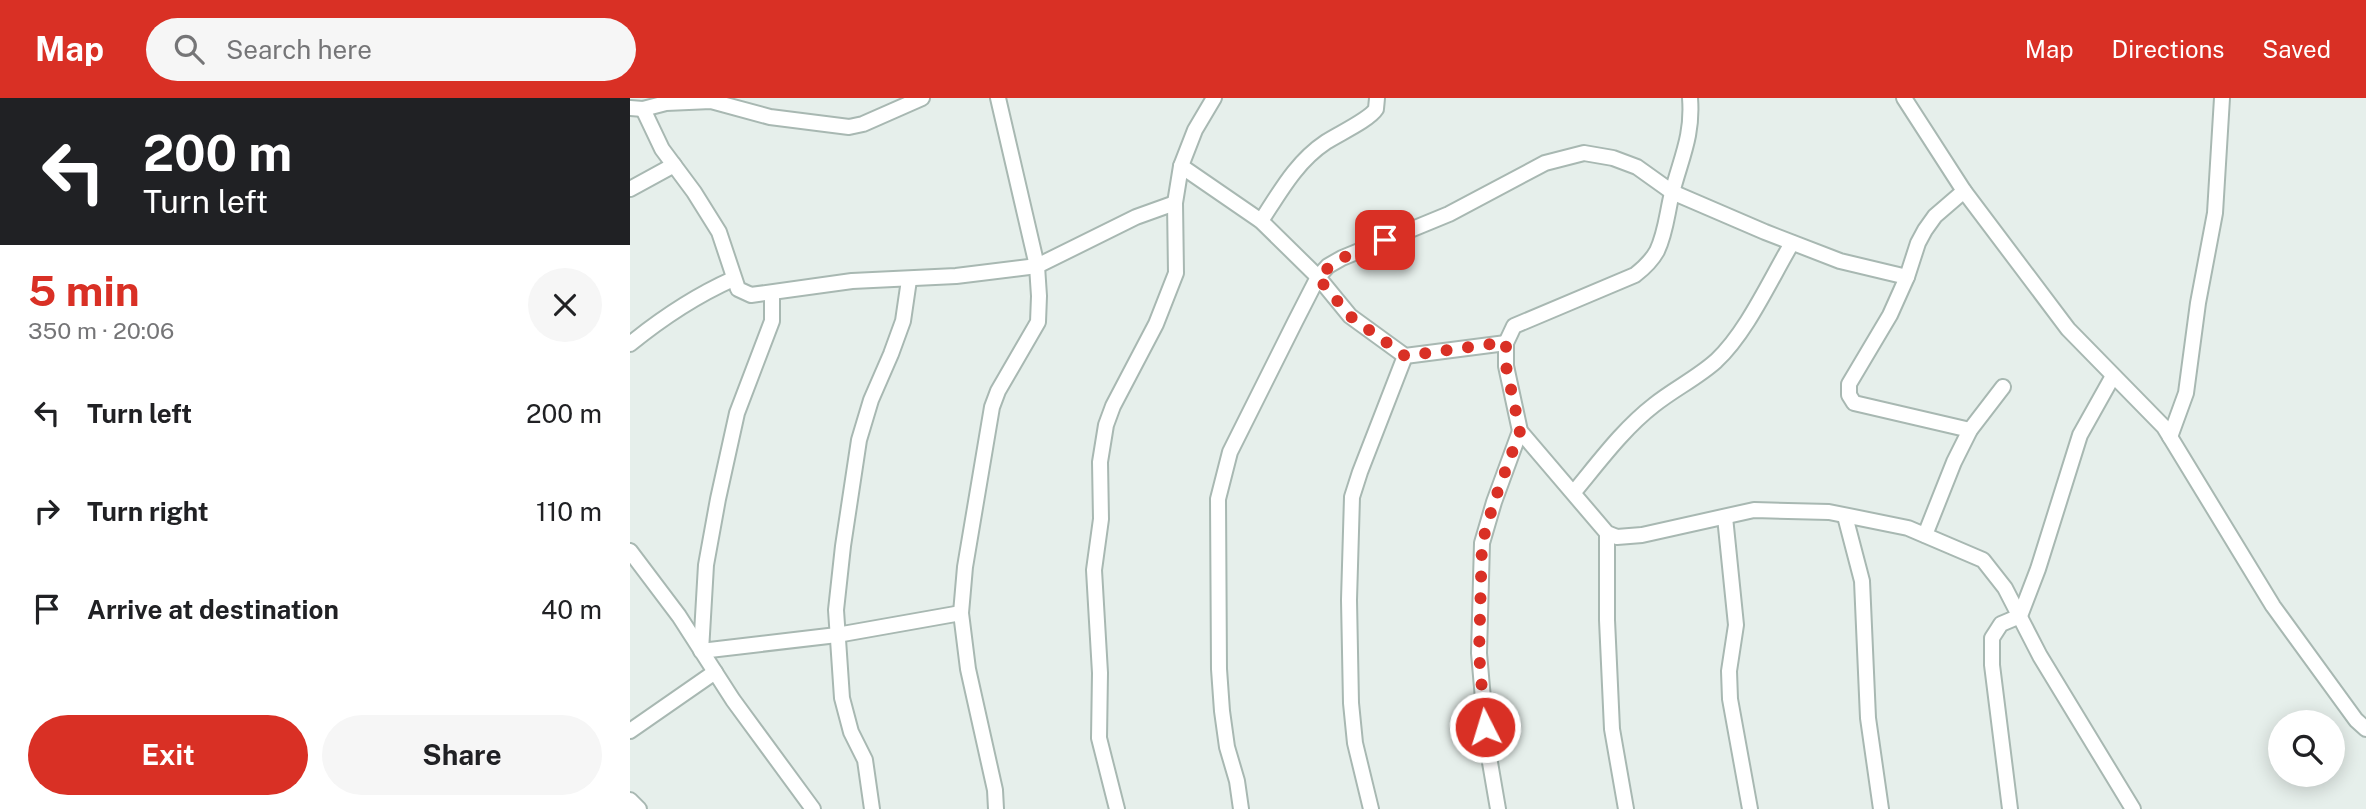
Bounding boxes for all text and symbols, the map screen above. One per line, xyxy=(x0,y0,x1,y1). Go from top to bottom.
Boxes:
search box xyxy=(146,18,636,81)
text: Map xyxy=(35,30,104,68)
icon: search xyxy=(170,30,208,68)
text: Search here xyxy=(226,34,372,65)
text: Map xyxy=(2025,35,2074,63)
text: Directions xyxy=(2112,35,2224,63)
text: Saved xyxy=(2262,35,2331,63)
text: 200 m xyxy=(143,124,292,182)
icon: left xyxy=(28,126,119,217)
text: Turn left xyxy=(143,183,268,220)
pin xyxy=(1355,210,1415,270)
icon: arrive xyxy=(1366,221,1404,259)
text: 5 min xyxy=(28,266,140,315)
button: close xyxy=(528,268,602,342)
text: 350 m · 20:06 xyxy=(28,317,174,344)
icon: left xyxy=(28,394,66,432)
text: Turn left xyxy=(87,398,192,429)
text: 200 m xyxy=(526,398,602,429)
icon: right xyxy=(28,492,66,530)
text: Turn right xyxy=(87,496,209,527)
text: 110 m xyxy=(536,496,602,527)
icon: arrive xyxy=(28,590,66,628)
text: Arrive at destination xyxy=(87,594,339,625)
text: 40 m xyxy=(541,594,602,625)
position arrow xyxy=(1448,690,1522,764)
map controls xyxy=(2268,710,2345,787)
button: search xyxy=(2268,710,2345,787)
button: Exit xyxy=(28,715,308,795)
button: Share xyxy=(322,715,602,795)

